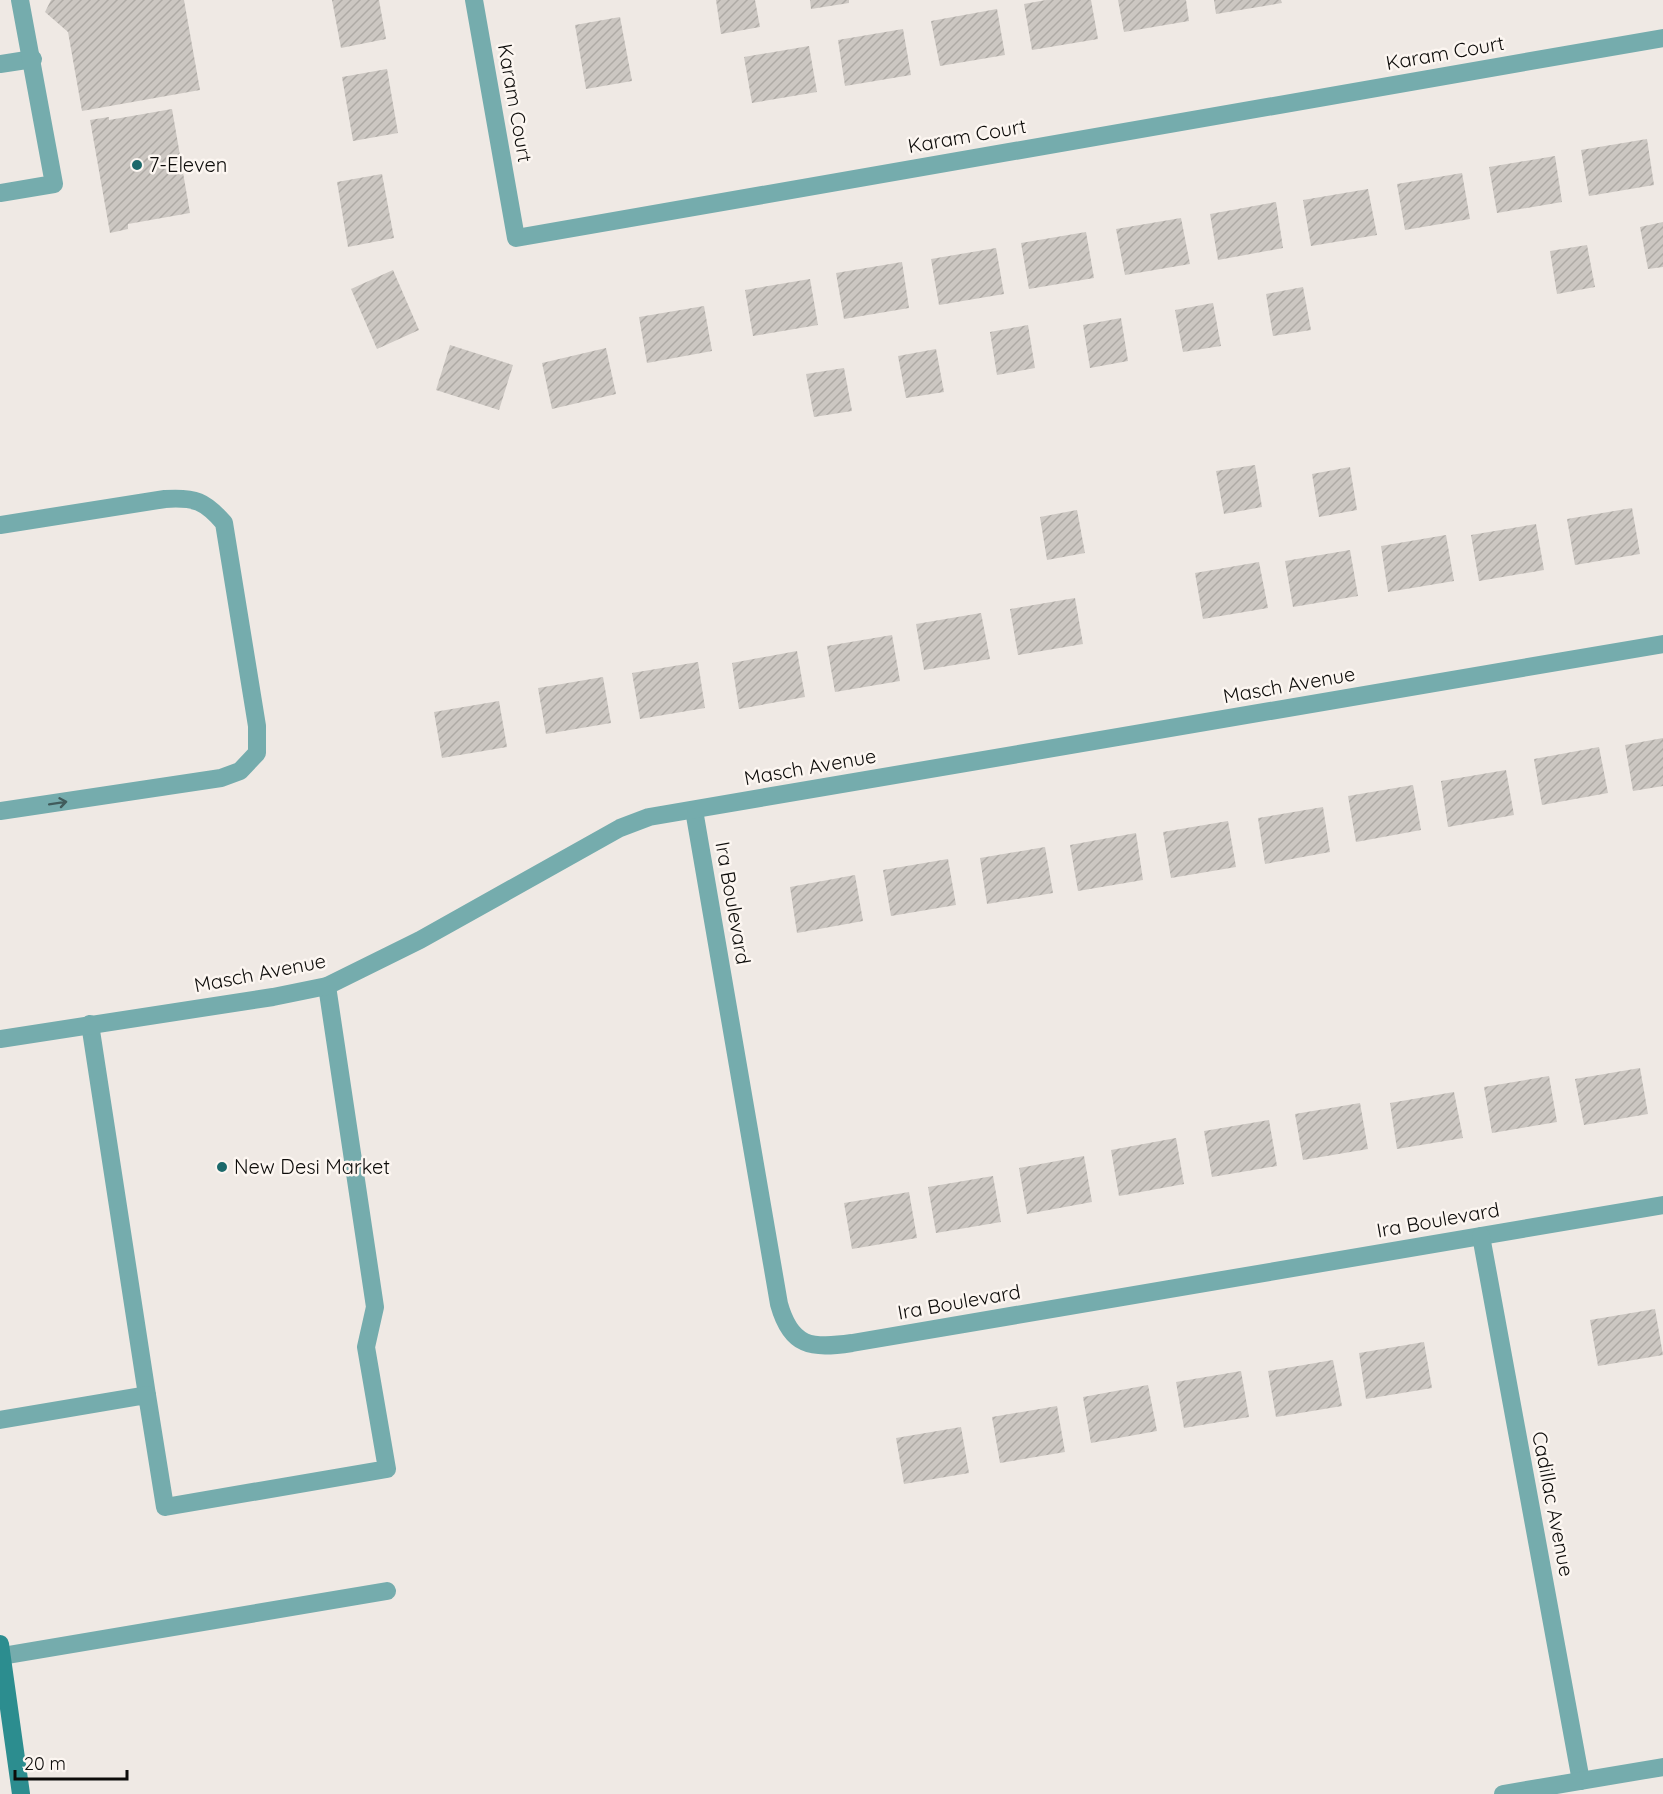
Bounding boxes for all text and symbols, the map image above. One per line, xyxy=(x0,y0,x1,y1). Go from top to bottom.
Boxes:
street label: Karam Court xyxy=(1384,30,1506,75)
street label: Karam Court xyxy=(493,42,538,164)
street label: Karam Court xyxy=(906,113,1028,158)
place label: 7-Eleven xyxy=(149,152,227,177)
marker: 7-Eleven xyxy=(130,158,144,172)
street label: Masch Avenue xyxy=(1221,661,1357,708)
street label: Masch Avenue xyxy=(742,743,878,790)
one-way arrow xyxy=(48,798,67,809)
street label: Ira Boulevard xyxy=(710,840,757,966)
street label: Masch Avenue xyxy=(192,947,328,998)
place label: New Desi Market xyxy=(234,1154,390,1179)
marker: New Desi Market xyxy=(215,1160,229,1174)
street label: Ira Boulevard xyxy=(1375,1196,1501,1243)
street label: Ira Boulevard xyxy=(896,1278,1022,1325)
street label: Cadillac Avenue xyxy=(1527,1429,1580,1579)
scale bar xyxy=(15,1743,128,1781)
text: 20 m xyxy=(24,1752,66,1775)

